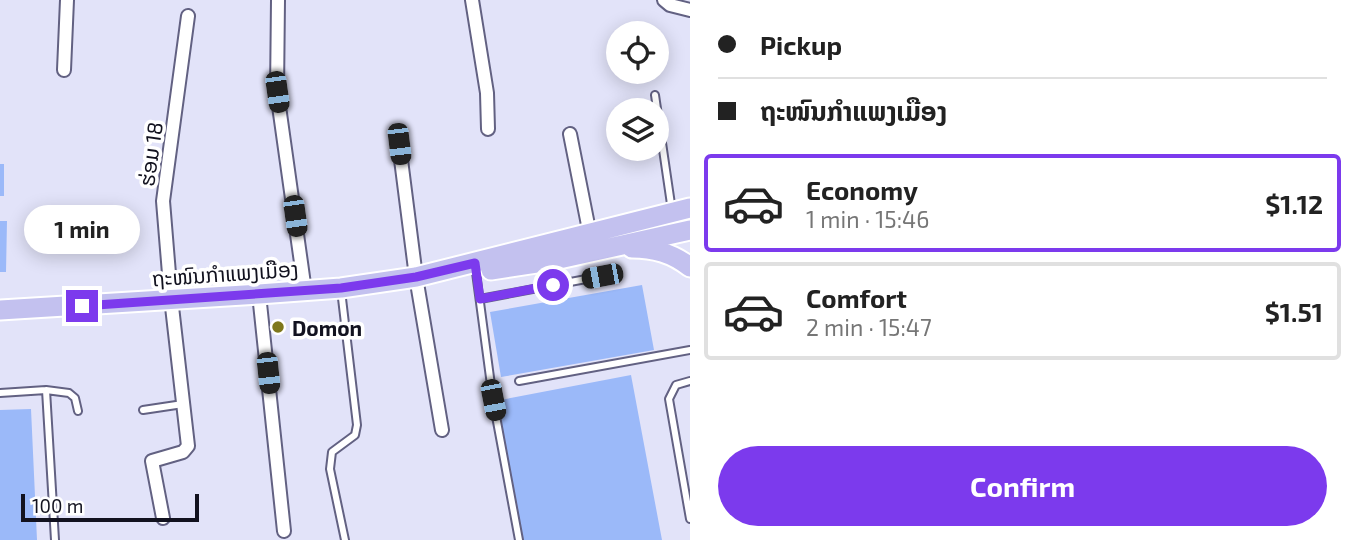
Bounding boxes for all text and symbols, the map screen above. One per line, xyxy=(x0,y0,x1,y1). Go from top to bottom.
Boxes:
map controls xyxy=(606,21,669,161)
button: locate xyxy=(606,21,669,84)
text: Pickup xyxy=(760,29,842,60)
car xyxy=(264,70,291,114)
text: ຖະໜົນກຳແພງເມືອງ xyxy=(760,95,947,126)
button: layers xyxy=(606,98,669,161)
street label: ຮ່ອມ 18 xyxy=(133,120,167,188)
car xyxy=(387,122,412,166)
icon: car xyxy=(722,172,785,235)
text: Economy xyxy=(806,174,918,205)
text: $1.12 xyxy=(1265,188,1323,219)
car xyxy=(282,194,309,238)
callout: 1 min xyxy=(24,204,140,254)
text: 1 min · 15:46 xyxy=(806,205,929,233)
text: 1 min xyxy=(54,215,110,243)
street label: ຖະໜົນກຳແພງເມືອງ xyxy=(151,255,299,291)
car xyxy=(580,262,625,290)
route start xyxy=(537,269,569,301)
icon: car xyxy=(722,280,785,343)
text: Comfort xyxy=(806,282,907,313)
route end xyxy=(66,290,98,322)
text: $1.51 xyxy=(1265,296,1323,327)
text: 2 min · 15:47 xyxy=(806,313,932,341)
place label: Domon xyxy=(292,315,362,340)
marker: Domon xyxy=(270,319,286,335)
car xyxy=(256,351,281,395)
car xyxy=(479,377,508,423)
button: Confirm xyxy=(718,446,1327,526)
scale bar xyxy=(21,491,200,523)
text: 100 m xyxy=(32,494,83,517)

